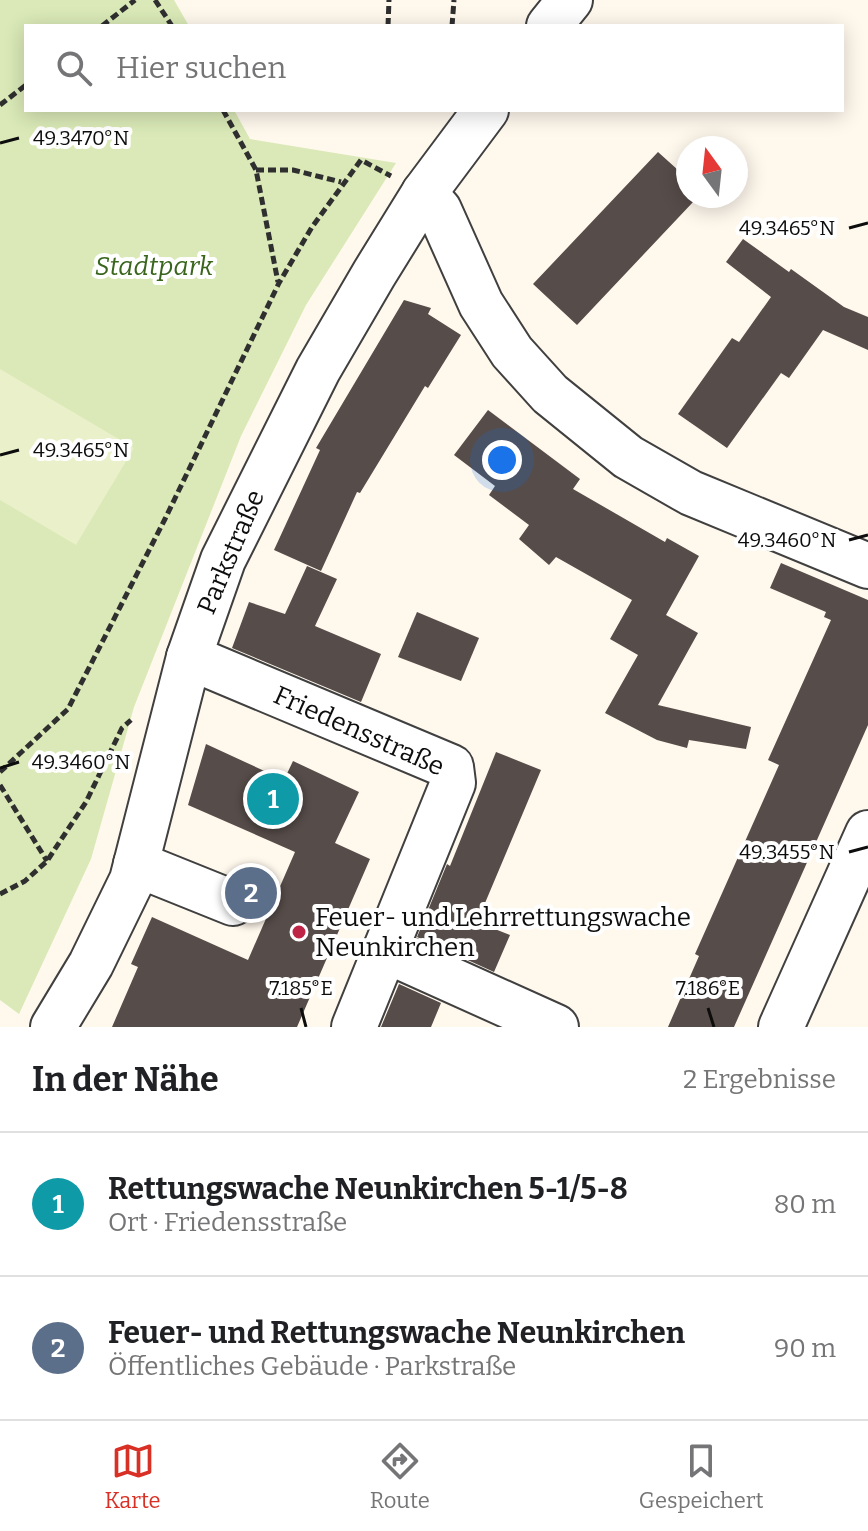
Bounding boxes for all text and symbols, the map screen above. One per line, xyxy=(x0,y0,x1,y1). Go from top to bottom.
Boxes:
search box xyxy=(24,24,844,112)
icon: search xyxy=(52,46,96,90)
text: Hier suchen xyxy=(116,50,286,86)
text: 49.3470°N xyxy=(33,126,129,150)
north arrow xyxy=(676,136,748,208)
text: 49.3465°N xyxy=(739,216,835,240)
park label: Stadtpark xyxy=(95,251,214,282)
text: 49.3465°N xyxy=(33,438,129,462)
your location xyxy=(482,440,522,480)
street label: Parkstraße xyxy=(191,485,271,619)
text: 49.3460°N xyxy=(738,528,836,552)
street label: Friedensstraße xyxy=(269,680,449,782)
text: 49.3460°N xyxy=(32,750,130,774)
pin: 1 xyxy=(247,769,299,829)
text: 49.3455°N xyxy=(739,840,835,864)
pin: 2 xyxy=(225,863,277,923)
place label: Feuer- und Lehrrettungswache Neunkirchen xyxy=(315,902,691,963)
marker: Feuer- und Lehrrettungswache Neunkirchen xyxy=(290,923,308,941)
text: 7.185°E xyxy=(269,976,333,1000)
text: 7.186°E xyxy=(676,976,740,1000)
text: In der Nähe xyxy=(32,1059,219,1100)
text: 2 Ergebnisse xyxy=(683,1064,836,1095)
text: Rettungswache Neunkirchen 5-1/5-8 xyxy=(108,1171,628,1207)
text: 1 xyxy=(52,1189,64,1220)
text: 80 m xyxy=(774,1189,836,1220)
text: Ort · Friedensstraße xyxy=(108,1207,347,1238)
text: Feuer- und Rettungswache Neunkirchen xyxy=(108,1315,685,1351)
text: 2 xyxy=(51,1333,65,1364)
text: 90 m xyxy=(774,1333,836,1364)
text: Öffentliches Gebäude · Parkstraße xyxy=(108,1351,516,1382)
tab: Karte xyxy=(105,1439,161,1514)
tab: Route xyxy=(370,1439,430,1514)
tab: Gespeichert xyxy=(639,1439,763,1514)

